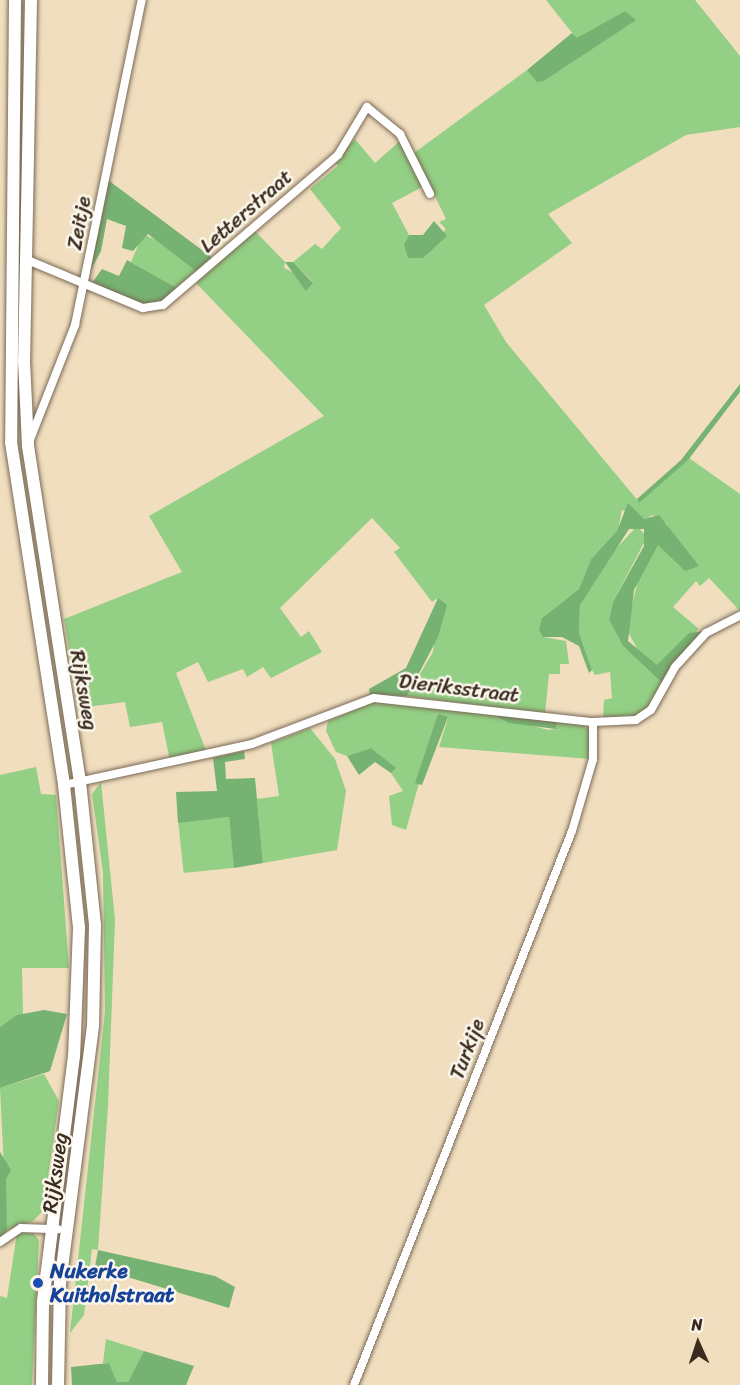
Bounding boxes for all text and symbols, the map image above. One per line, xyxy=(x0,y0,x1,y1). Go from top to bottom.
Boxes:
street label: Letterstraat xyxy=(195,164,297,258)
street label: Zeitje xyxy=(61,194,97,252)
street label: Rijksweg xyxy=(65,648,103,732)
street label: Dieriksstraat xyxy=(397,668,521,708)
street label: Turkije xyxy=(444,1015,490,1083)
street label: Rijksweg xyxy=(37,1131,73,1215)
place label: Nukerke Kuitholstraat xyxy=(50,1258,174,1308)
marker: Nukerke Kuitholstraat xyxy=(31,1276,45,1290)
text: N xyxy=(691,1310,703,1339)
north arrow xyxy=(668,1313,728,1373)

